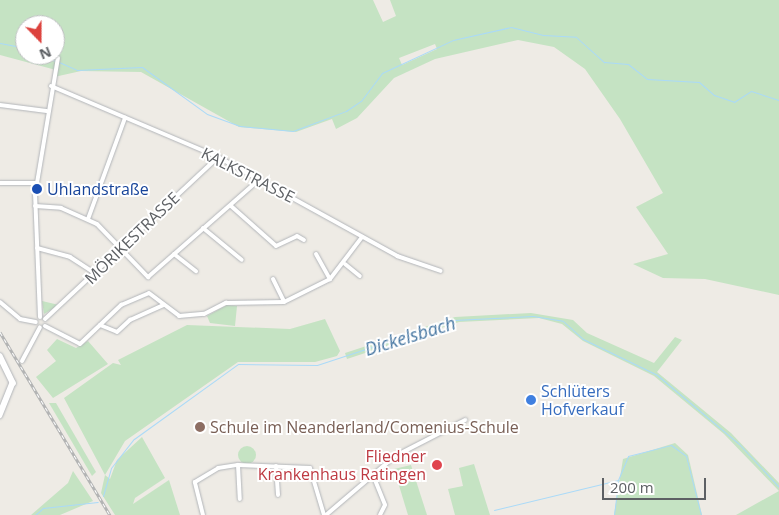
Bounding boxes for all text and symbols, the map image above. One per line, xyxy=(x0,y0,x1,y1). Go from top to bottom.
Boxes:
north arrow xyxy=(15,15,65,65)
text: N xyxy=(37,42,54,64)
street label: KALKSTRASSE xyxy=(198,143,298,207)
place label: Uhlandstraße xyxy=(47,179,149,199)
marker: Uhlandstraße xyxy=(31,183,43,195)
street label: MÖRIKESTRASSE xyxy=(81,188,183,288)
water label: Dickelsbach xyxy=(362,312,458,360)
place label: Schlüters Hofverkauf xyxy=(541,381,624,419)
marker: Schlüters Hofverkauf xyxy=(525,394,537,406)
place label: Schule im Neanderland/Comenius-Schule xyxy=(210,417,519,437)
marker: Schule im Neanderland/Comenius-Schule xyxy=(194,421,206,433)
place label: Fliedner Krankenhaus Ratingen xyxy=(258,446,426,484)
marker: Fliedner Krankenhaus Ratingen xyxy=(430,458,444,472)
scale bar xyxy=(604,468,708,500)
text: 200 m xyxy=(610,477,654,497)

